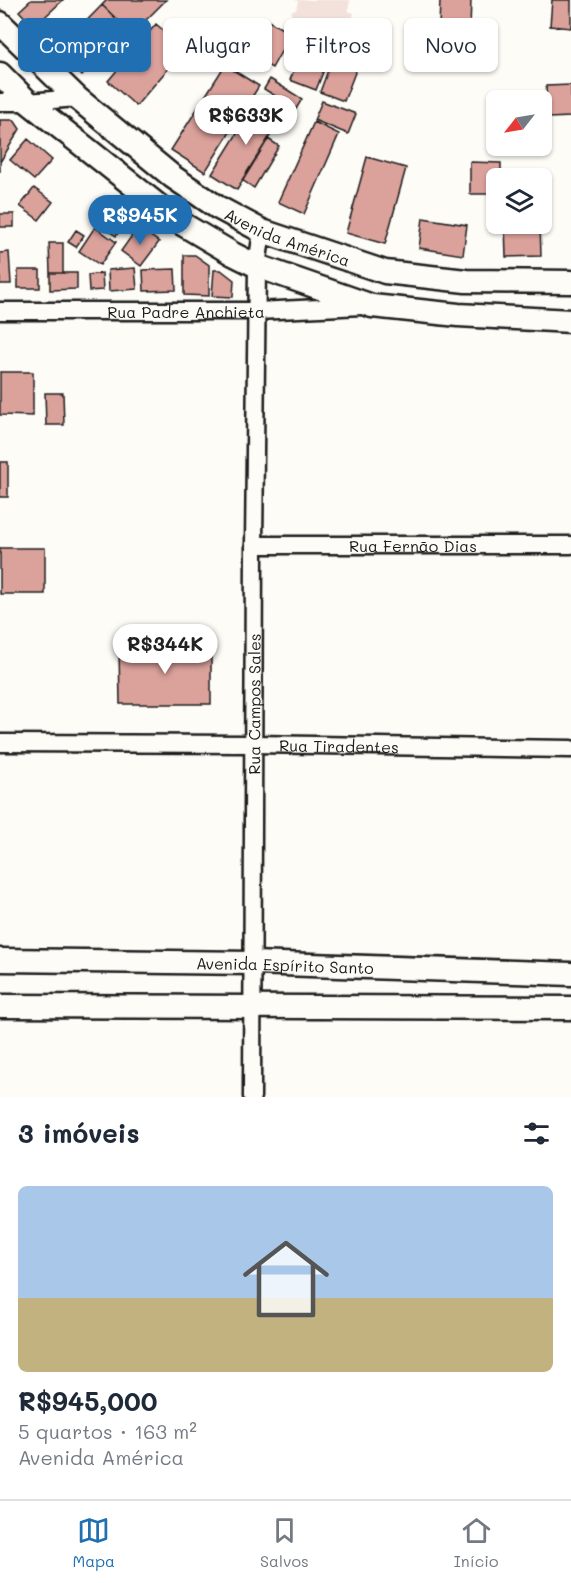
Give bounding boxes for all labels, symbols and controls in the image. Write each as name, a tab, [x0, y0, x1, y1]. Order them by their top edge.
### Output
chip: Comprar	[18, 18, 151, 72]
chip: Alugar	[163, 18, 272, 72]
chip: Filtros	[284, 18, 392, 72]
chip: Novo	[404, 18, 498, 72]
north arrow	[486, 90, 552, 156]
map controls	[486, 90, 552, 234]
pin: R$633K	[197, 95, 295, 146]
text: R$633K	[208, 101, 284, 127]
button: layers	[486, 168, 552, 234]
pin: R$945K	[91, 195, 189, 246]
text: R$945K	[102, 201, 178, 227]
street label: Avenida América	[221, 203, 353, 270]
street label: Rua Padre Anchieta	[107, 300, 265, 322]
street label: Rua Fernão Dias	[349, 535, 477, 556]
pin: R$344K	[116, 624, 214, 675]
text: R$344K	[127, 630, 203, 656]
street label: Rua Campos Sales	[243, 633, 264, 775]
street label: Rua Tiradentes	[279, 734, 399, 757]
street label: Avenida Espírito Santo	[196, 952, 374, 978]
text: 3 imóveis	[18, 1116, 140, 1150]
icon: filters	[520, 1117, 553, 1150]
icon: home	[232, 1225, 340, 1333]
text: R$945,000	[18, 1384, 158, 1418]
text: 5 quartos · 163 m²	[18, 1418, 197, 1444]
text: Avenida América	[18, 1444, 184, 1470]
tab: Mapa	[73, 1514, 115, 1571]
tab: Salvos	[260, 1514, 309, 1571]
tab: Início	[454, 1514, 499, 1571]

